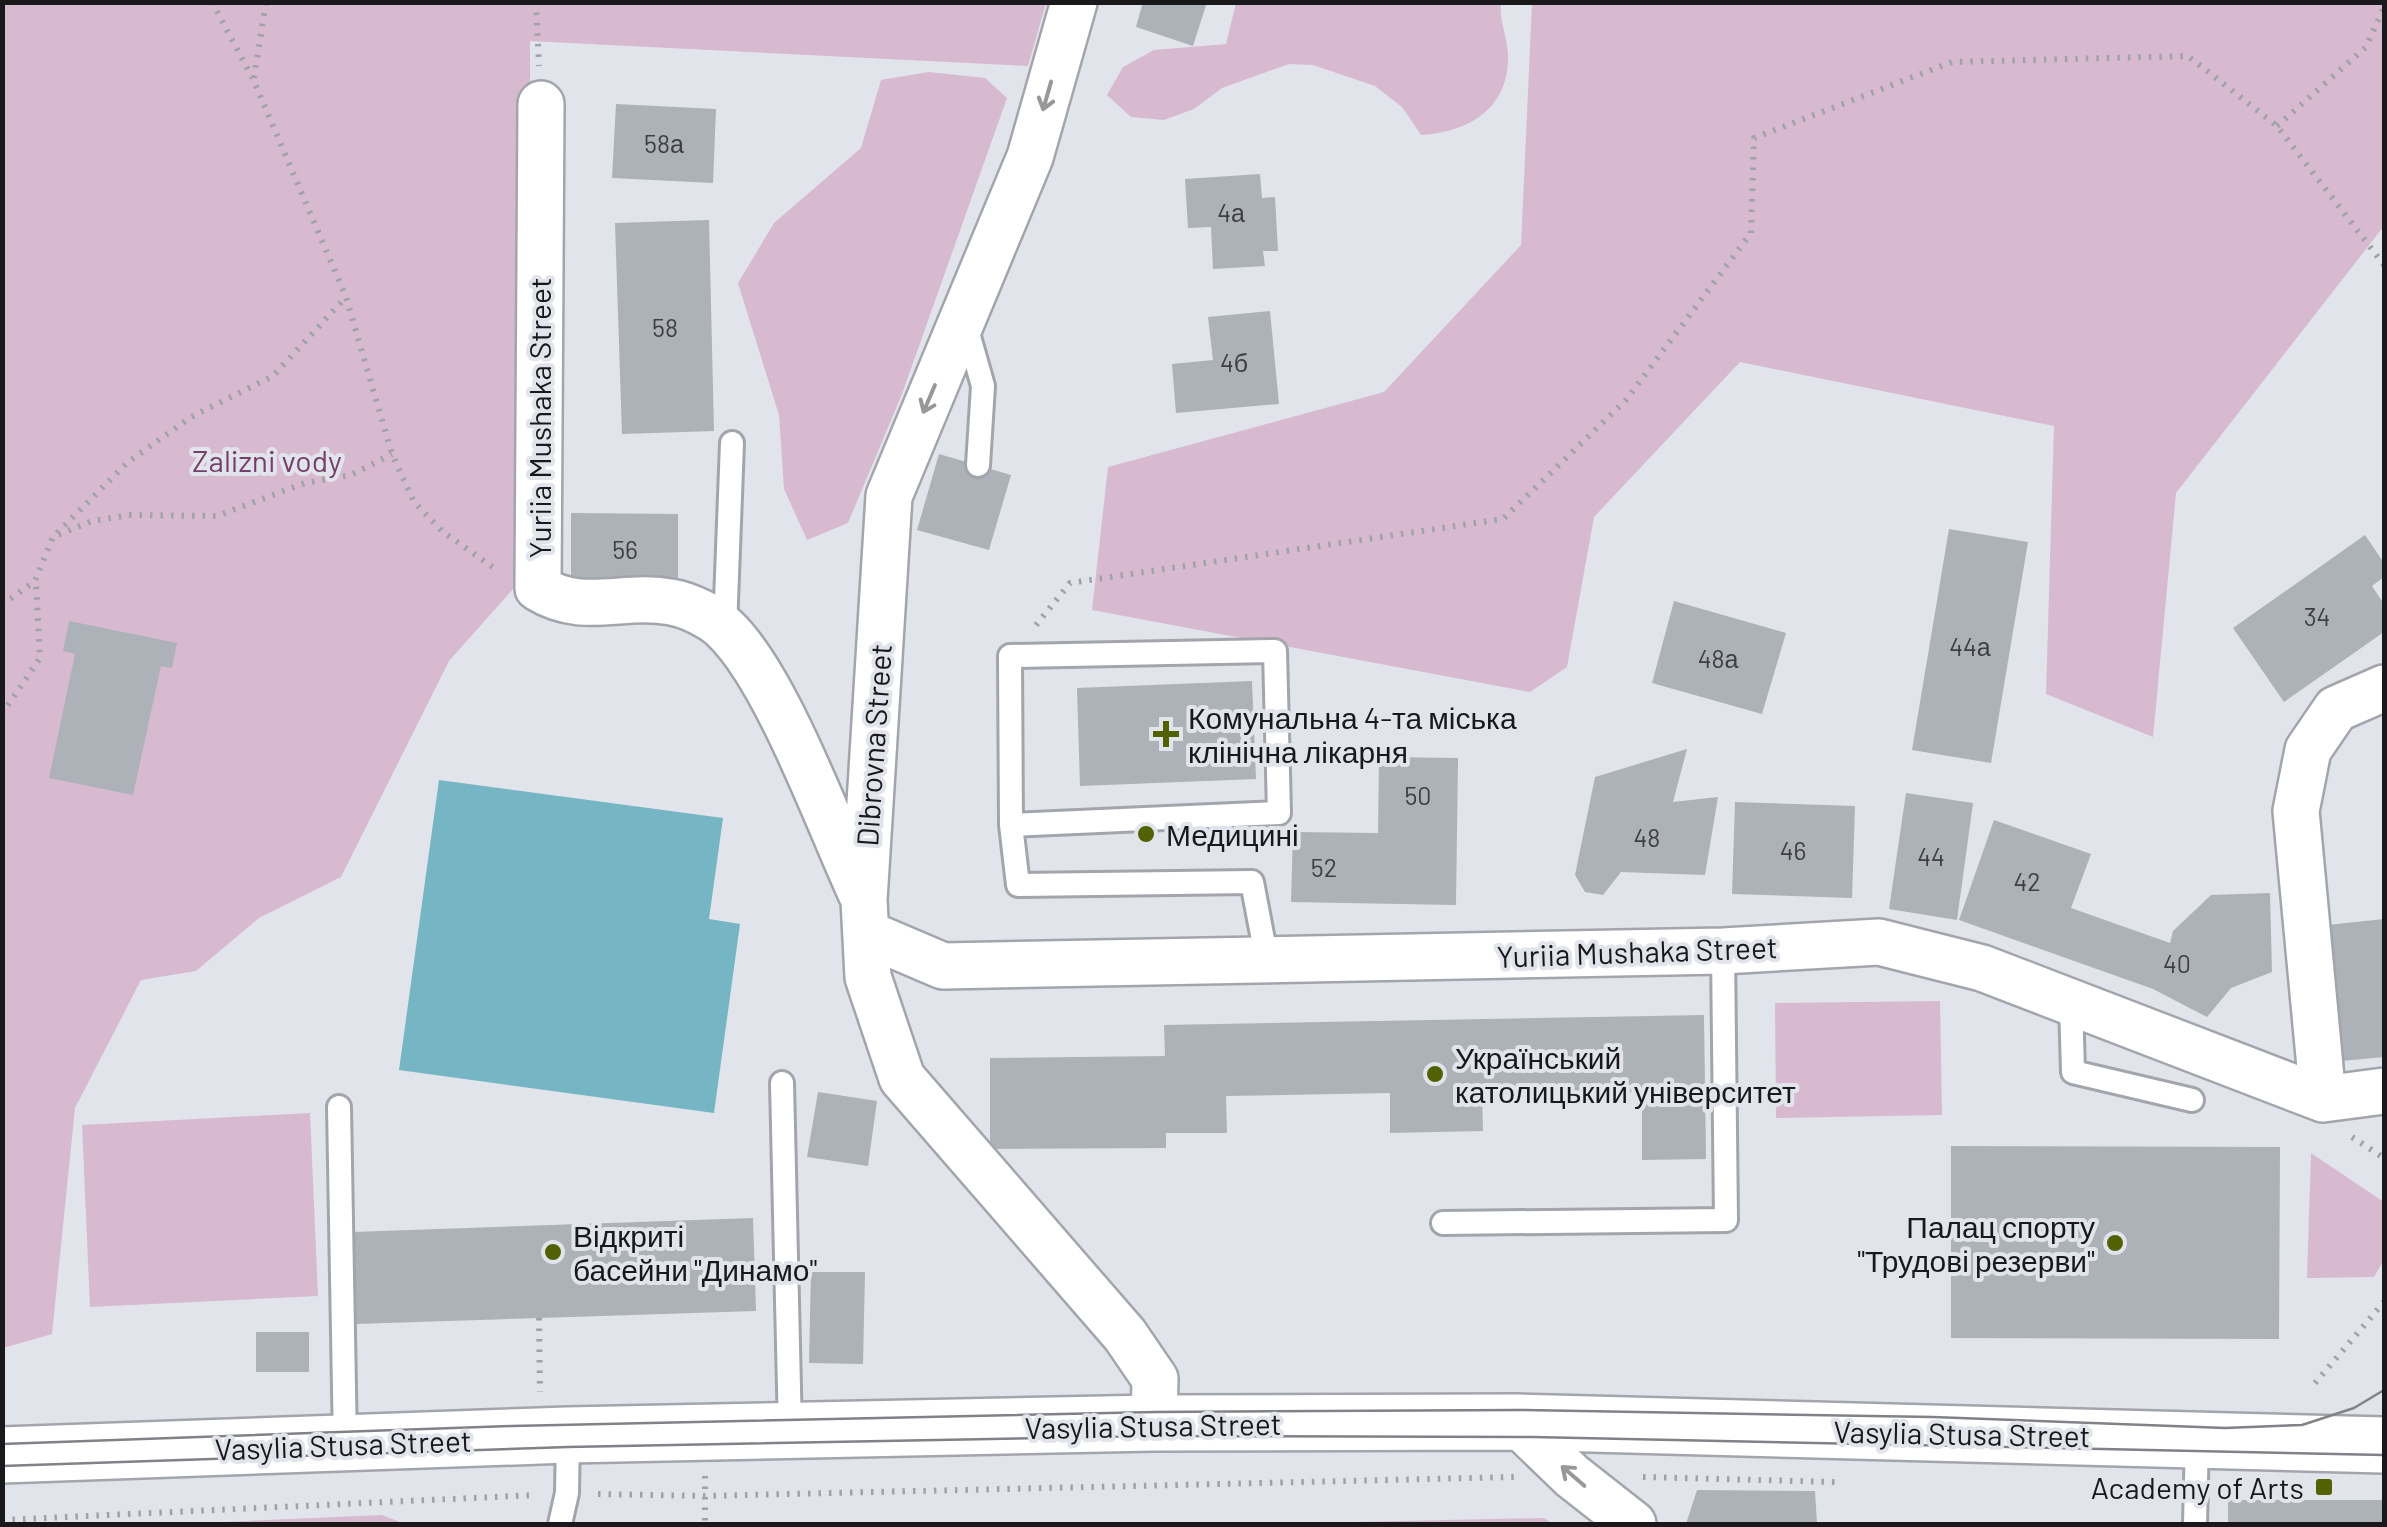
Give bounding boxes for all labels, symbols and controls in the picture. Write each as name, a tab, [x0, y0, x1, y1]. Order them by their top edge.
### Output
one-way arrow	[1037, 80, 1055, 111]
house number: 58а	[644, 128, 684, 158]
house number: 4а	[1217, 197, 1245, 227]
street label: Yuriia Mushaka Street	[521, 277, 557, 559]
house number: 58	[652, 312, 678, 342]
house number: 4б	[1220, 347, 1248, 377]
one-way arrow	[919, 383, 937, 414]
park label: Zalizni vody	[192, 442, 342, 478]
house number: 56	[612, 534, 638, 564]
house number: 34	[2304, 601, 2330, 631]
house number: 44а	[1949, 631, 1991, 661]
street label: Dibrovna Street	[848, 643, 898, 847]
house number: 48а	[1698, 643, 1738, 673]
place label: Комунальна 4-та міська клінічна лікарня	[1188, 699, 1517, 769]
marker: Комунальна 4-та міська клінічна лікарня	[1153, 721, 1179, 747]
house number: 50	[1405, 780, 1431, 810]
place label: Медицині	[1166, 816, 1299, 852]
house number: 48	[1634, 822, 1660, 852]
marker: Медицині	[1135, 823, 1157, 845]
house number: 46	[1780, 835, 1806, 865]
house number: 44	[1917, 841, 1945, 871]
house number: 52	[1311, 852, 1337, 882]
house number: 42	[2013, 866, 2041, 896]
street label: Yuriia Mushaka Street	[1496, 928, 1778, 974]
house number: 40	[2163, 948, 2191, 978]
place label: Український католицький університет	[1455, 1039, 1796, 1109]
marker: Український католицький університет	[1424, 1063, 1446, 1085]
place label: Палац спорту "Трудові резерви"	[1857, 1208, 2095, 1278]
place label: Відкриті басейни "Динамо"	[573, 1217, 817, 1287]
marker: Палац спорту "Трудові резерви"	[2104, 1232, 2126, 1254]
marker: Відкриті басейни "Динамо"	[542, 1241, 564, 1263]
street label: Vasylia Stusa Street	[1024, 1405, 1282, 1445]
street label: Vasylia Stusa Street	[1833, 1413, 2091, 1453]
street label: Vasylia Stusa Street	[214, 1422, 472, 1466]
one-way arrow	[1561, 1464, 1586, 1487]
place label: Academy of Arts	[2091, 1469, 2304, 1505]
marker: Academy of Arts	[2313, 1476, 2335, 1498]

